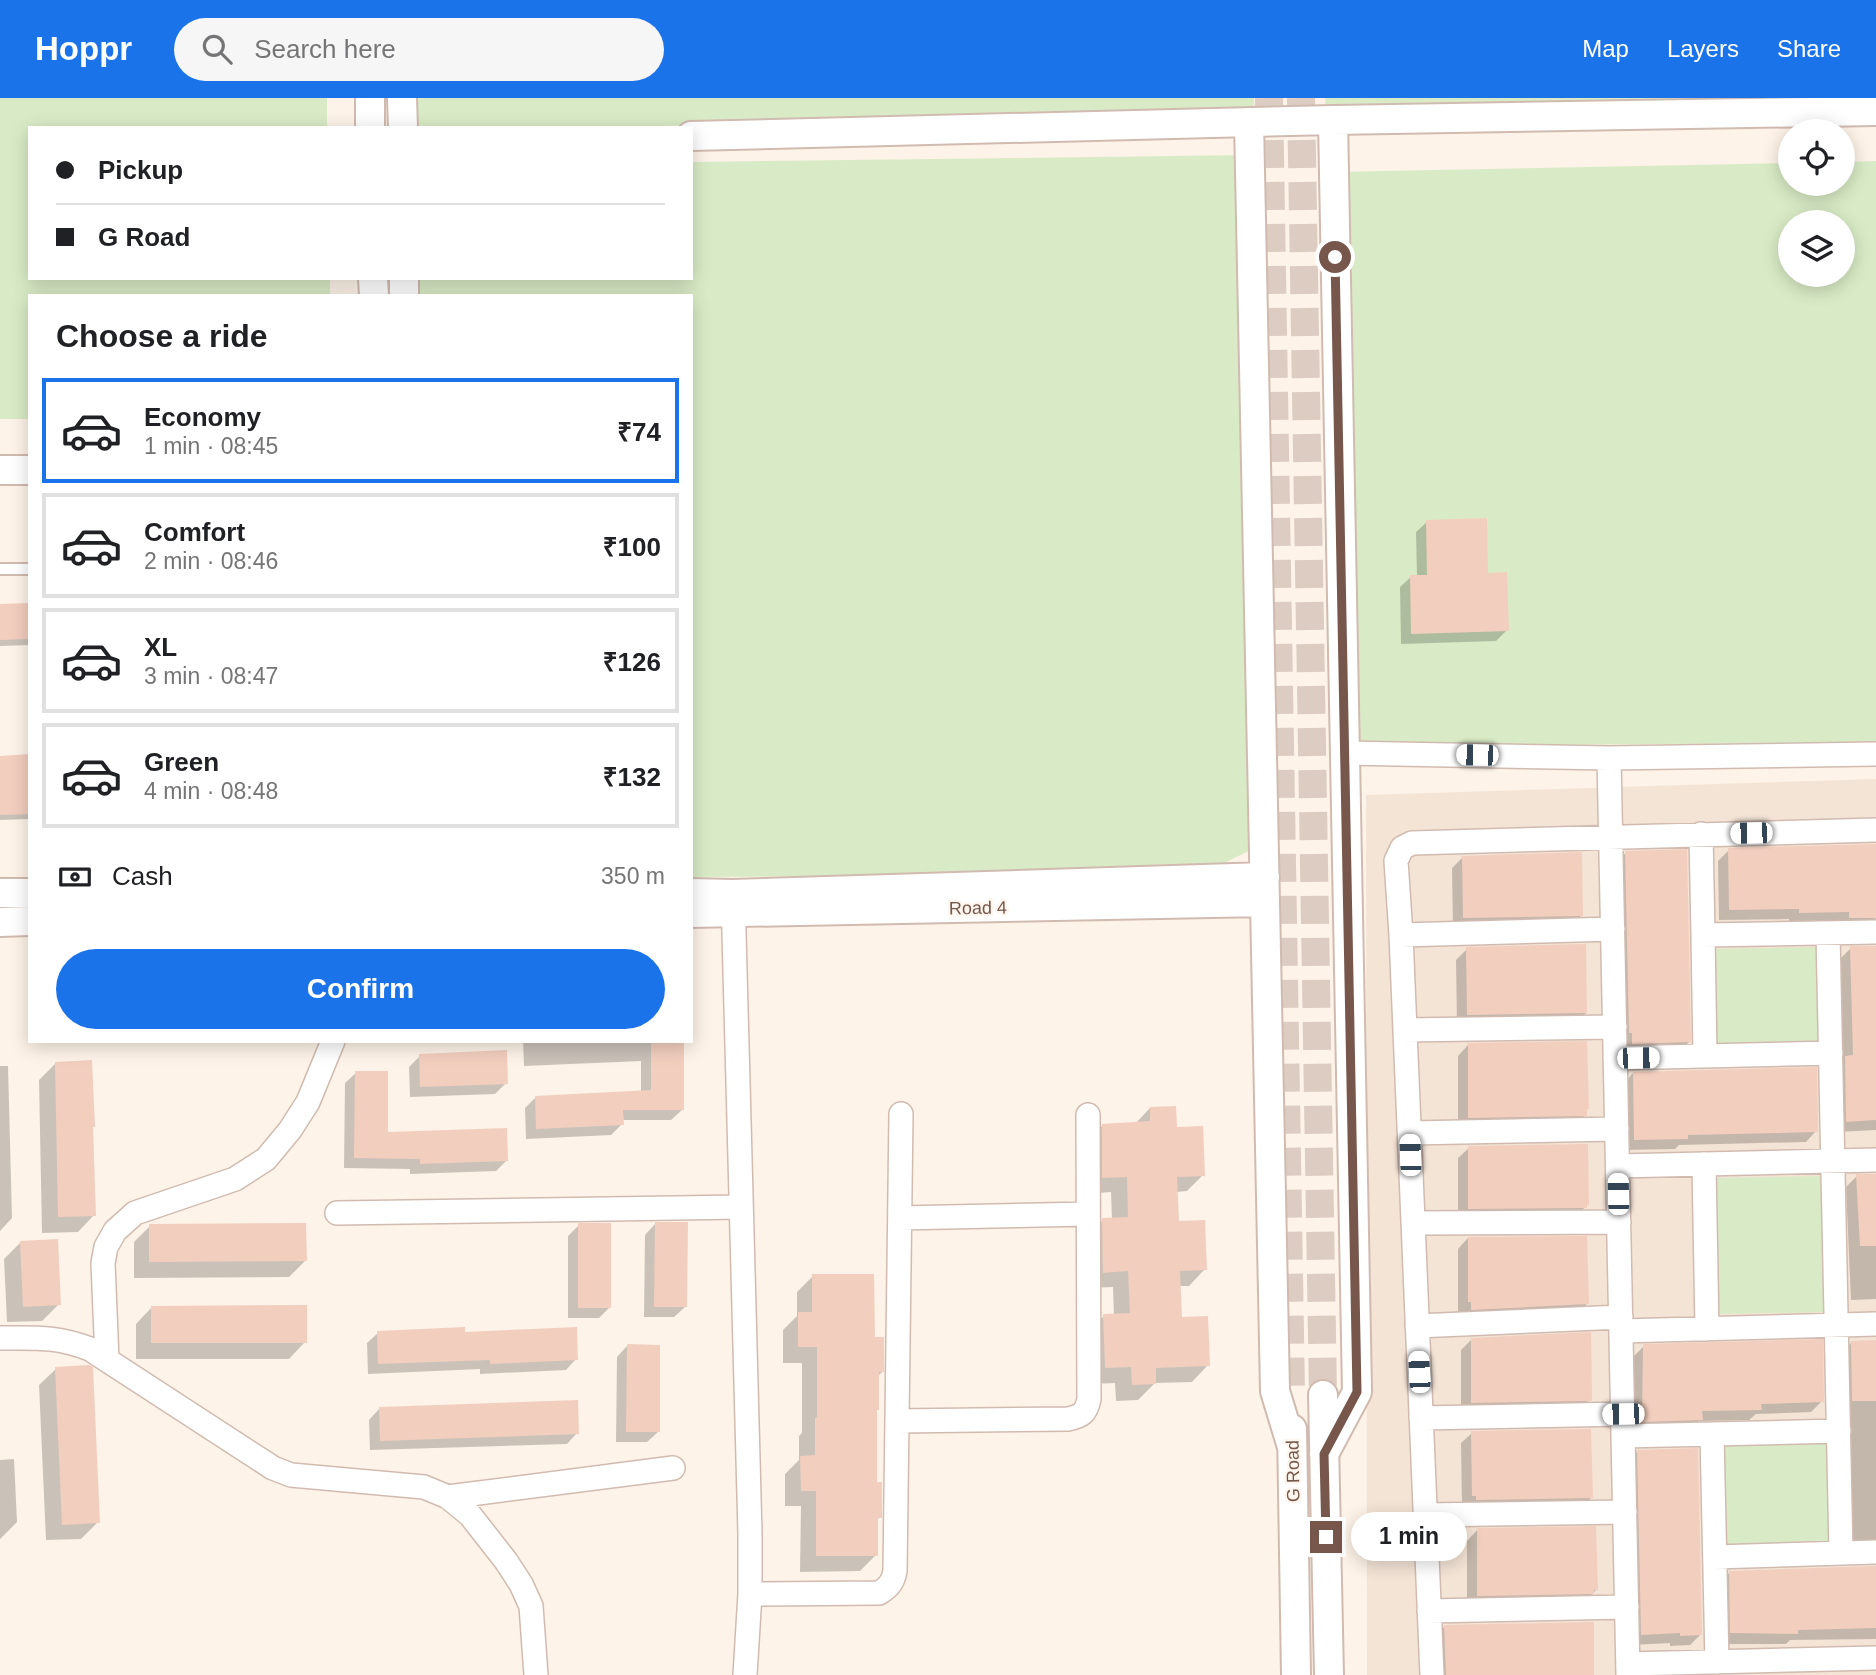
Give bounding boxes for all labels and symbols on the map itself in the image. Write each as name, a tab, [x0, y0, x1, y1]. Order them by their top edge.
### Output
route start	[1319, 241, 1351, 273]
car	[1456, 744, 1499, 766]
car	[1730, 822, 1773, 844]
street label: Road 4	[949, 897, 1007, 919]
car	[1617, 1047, 1660, 1069]
car	[1399, 1134, 1422, 1176]
car	[1608, 1173, 1629, 1215]
car	[1408, 1350, 1431, 1394]
car	[1602, 1403, 1645, 1425]
street label: G Road	[1282, 1440, 1304, 1502]
callout: 1 min	[1350, 1512, 1466, 1562]
route end	[1310, 1521, 1342, 1553]

